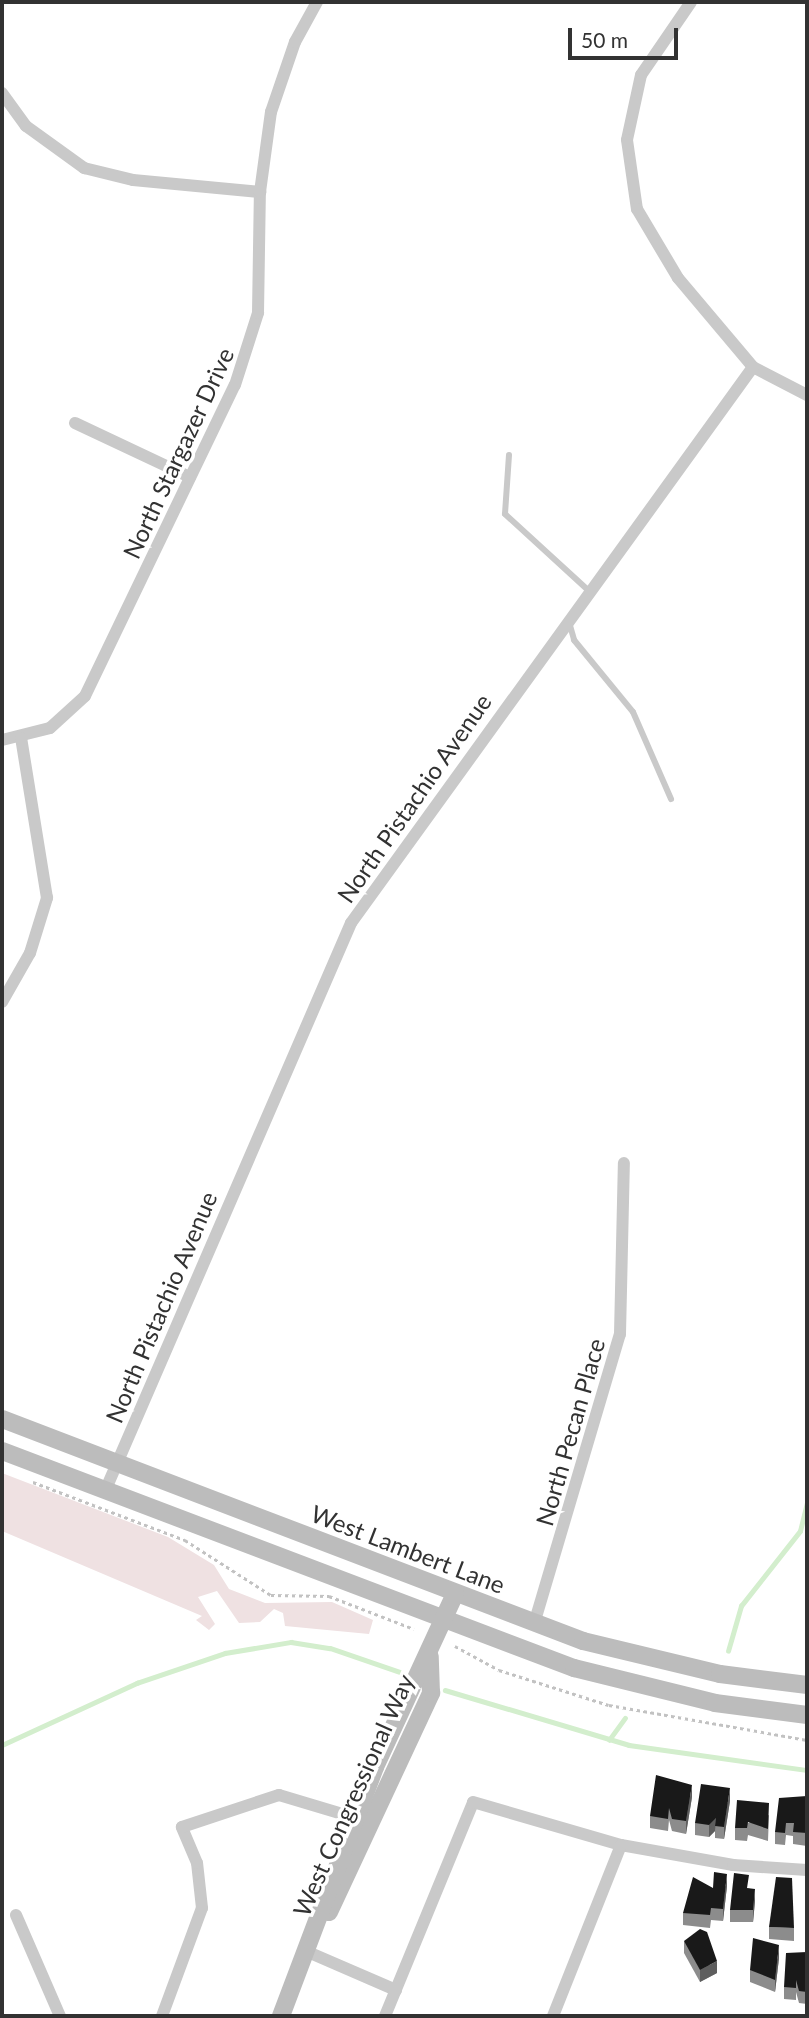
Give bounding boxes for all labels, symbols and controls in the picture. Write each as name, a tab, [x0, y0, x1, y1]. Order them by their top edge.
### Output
scale bar	[571, 14, 681, 58]
text: 50 m	[581, 27, 628, 52]
street label: North Stargazer Drive	[116, 343, 240, 563]
street label: North Pistachio Avenue	[331, 688, 497, 908]
street label: North Pistachio Avenue	[99, 1187, 223, 1427]
street label: North Pecan Place	[529, 1335, 611, 1529]
street label: West Lambert Lane	[307, 1499, 509, 1599]
street label: West Congressional Way	[287, 1669, 419, 1921]

